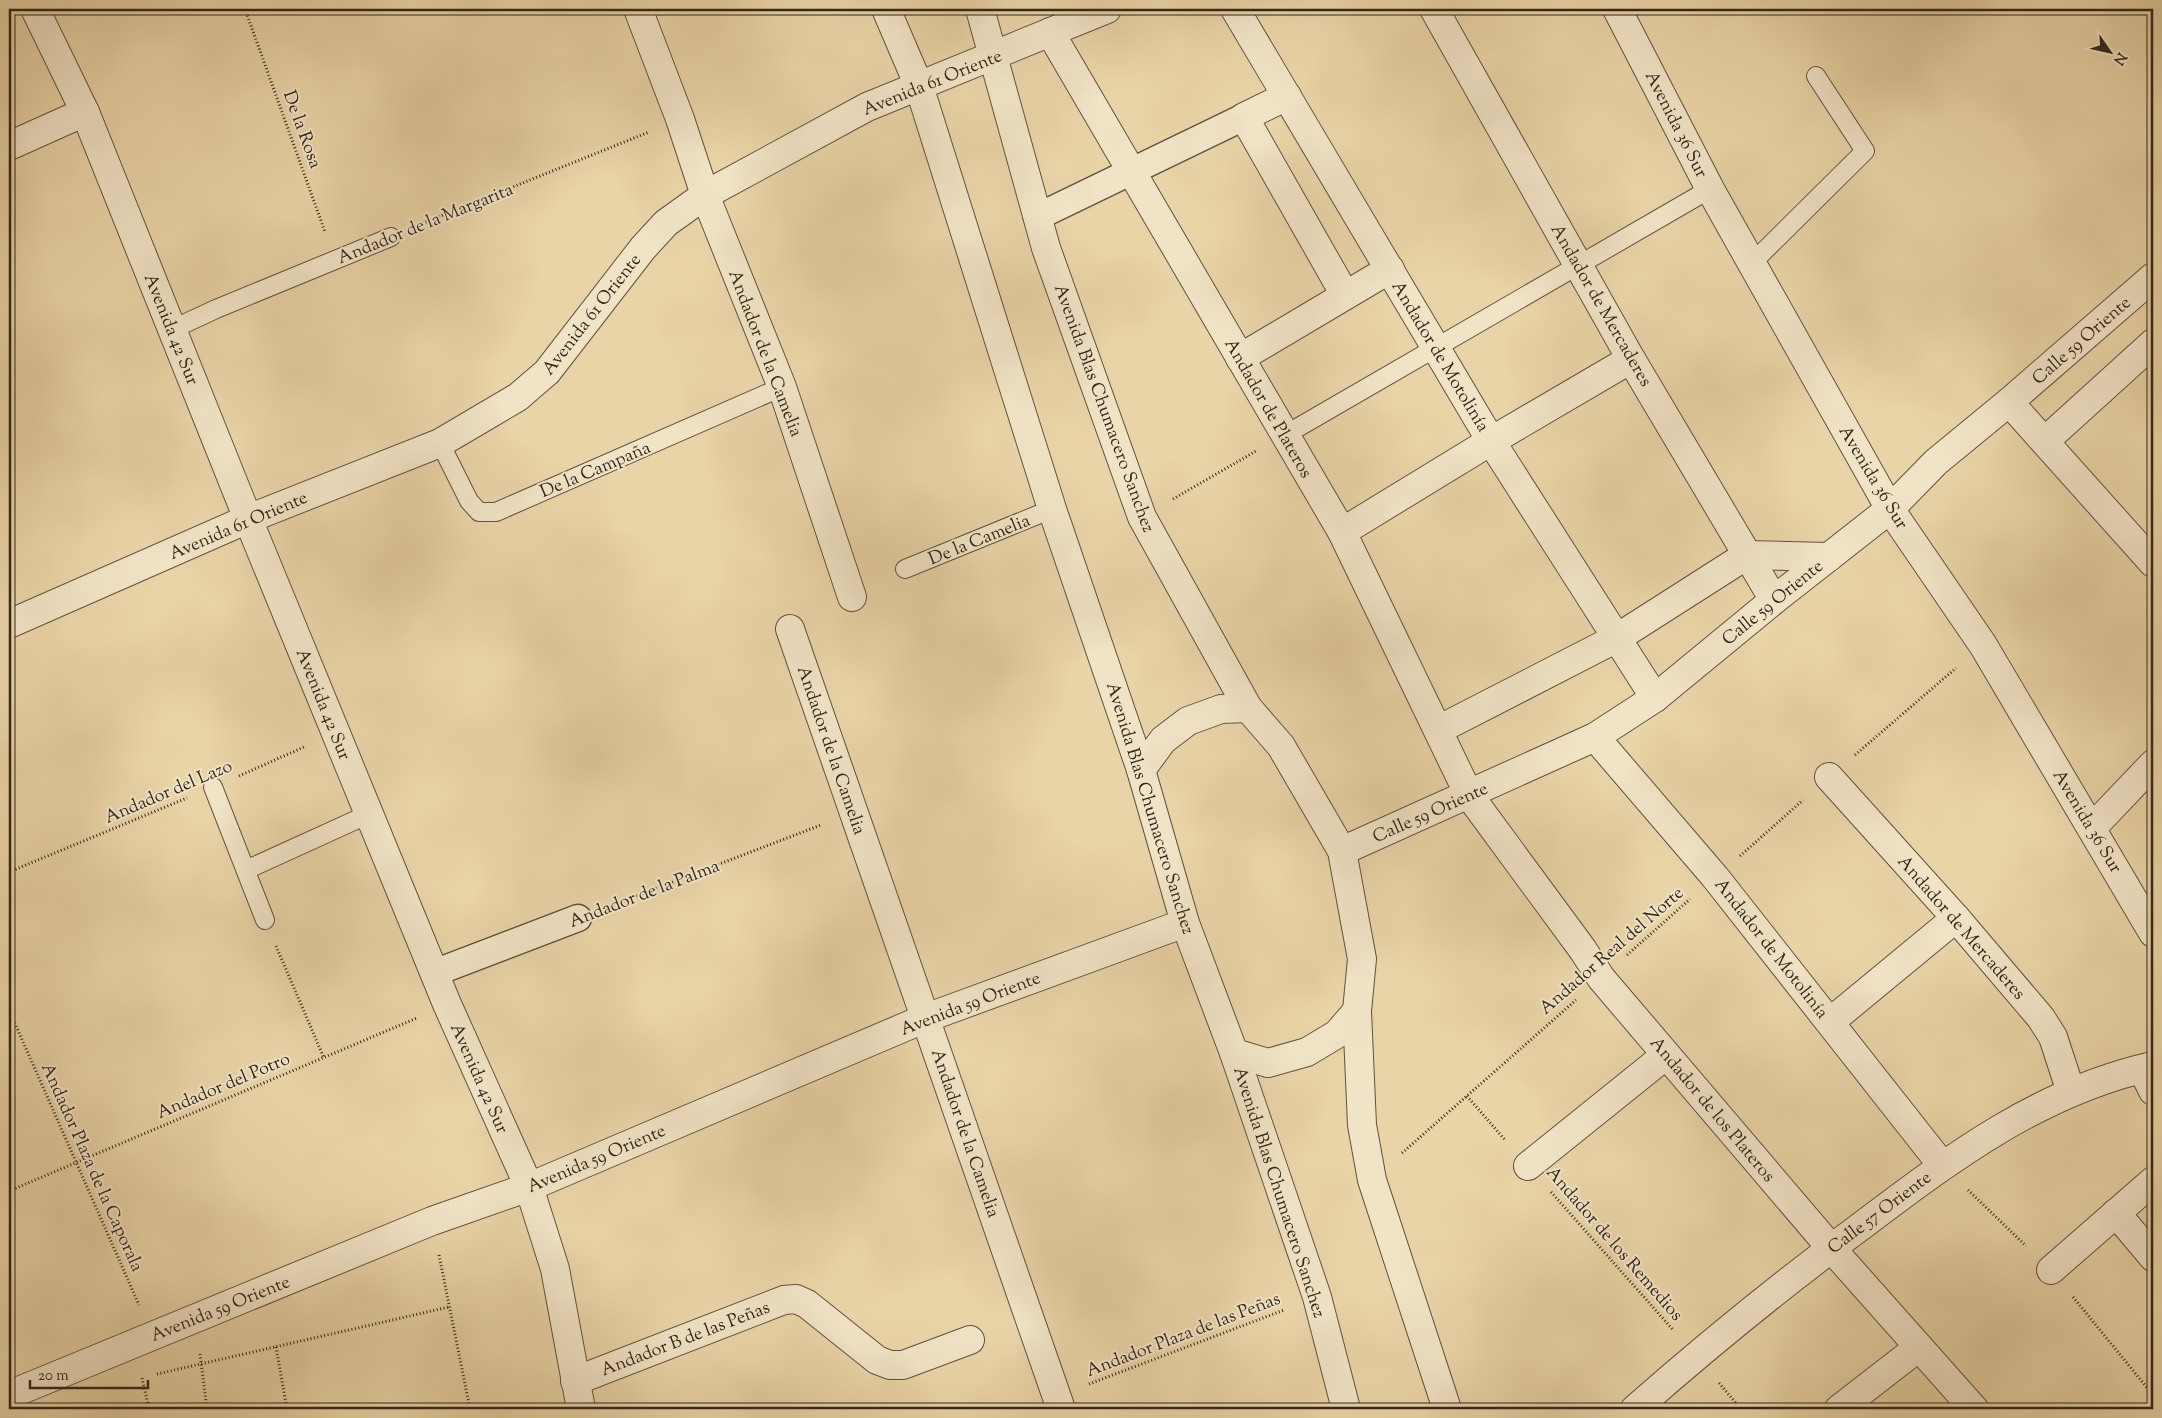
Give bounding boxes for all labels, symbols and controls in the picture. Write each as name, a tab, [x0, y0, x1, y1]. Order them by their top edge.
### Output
north arrow	[2084, 28, 2134, 78]
street label: Avenida 61 Oriente	[859, 44, 1006, 124]
text: N	[2108, 48, 2131, 68]
street label: Avenida 36 Sur	[1637, 67, 1713, 183]
street label: De la Rosa	[275, 87, 327, 172]
street label: Andador de la Margarita	[334, 178, 518, 272]
street label: Andador de Mercaderes	[1543, 220, 1658, 392]
street label: Avenida 61 Oriente	[537, 249, 648, 382]
street label: Andador de la Camelia	[720, 266, 808, 441]
street label: Avenida 42 Sur	[136, 270, 204, 390]
street label: Andador de Motolinía	[1384, 277, 1495, 437]
street label: Avenida Blas Chumacero Sanchez	[1046, 281, 1160, 537]
street label: Calle 59 Oriente	[2027, 291, 2138, 392]
street label: Andador de Plateros	[1217, 334, 1318, 484]
street label: Avenida 36 Sur	[1831, 421, 1914, 535]
street label: De la Campaña	[536, 436, 655, 506]
street label: Avenida 61 Oriente	[166, 486, 312, 568]
street label: De la Camelia	[925, 509, 1035, 573]
street label: Calle 59 Oriente	[1717, 554, 1830, 653]
street label: Avenida 42 Sur	[288, 645, 356, 765]
street label: Andador de la Camelia	[789, 663, 871, 839]
street label: Avenida Blas Chumacero Sanchez	[1098, 679, 1200, 938]
street label: Andador del Lazo	[101, 754, 237, 832]
street label: Avenida 36 Sur	[2045, 765, 2128, 879]
street label: Calle 59 Oriente	[1369, 777, 1493, 851]
street label: Andador de Mercaderes	[1890, 850, 2031, 1006]
street label: Andador de la Palma	[566, 854, 724, 936]
street label: Andador de Motolinía	[1707, 873, 1834, 1025]
street label: Andador Real del Norte	[1534, 881, 1690, 1022]
street label: Avenida 59 Oriente	[897, 966, 1045, 1044]
street label: Avenida 42 Sur	[442, 1020, 514, 1138]
street label: Andador de los Plateros	[1643, 1032, 1780, 1189]
street label: Andador de la Camelia	[923, 1046, 1005, 1222]
street label: Andador del Potro	[153, 1047, 295, 1127]
street label: Andador Plaza de la Caporala	[33, 1059, 149, 1276]
street label: Avenida Blas Chumacero Sanchez	[1225, 1064, 1331, 1322]
street label: Avenida 59 Oriente	[524, 1119, 670, 1201]
street label: Andador de los Remedios	[1539, 1161, 1688, 1327]
street label: Calle 57 Oriente	[1823, 1166, 1938, 1261]
street label: Avenida 59 Oriente	[147, 1270, 294, 1350]
street label: Andador Plaza de las Peñas	[1083, 1287, 1285, 1385]
street label: Andador B de las Peñas	[597, 1296, 774, 1384]
scale bar	[30, 1358, 148, 1390]
text: 20 m	[38, 1366, 69, 1387]

